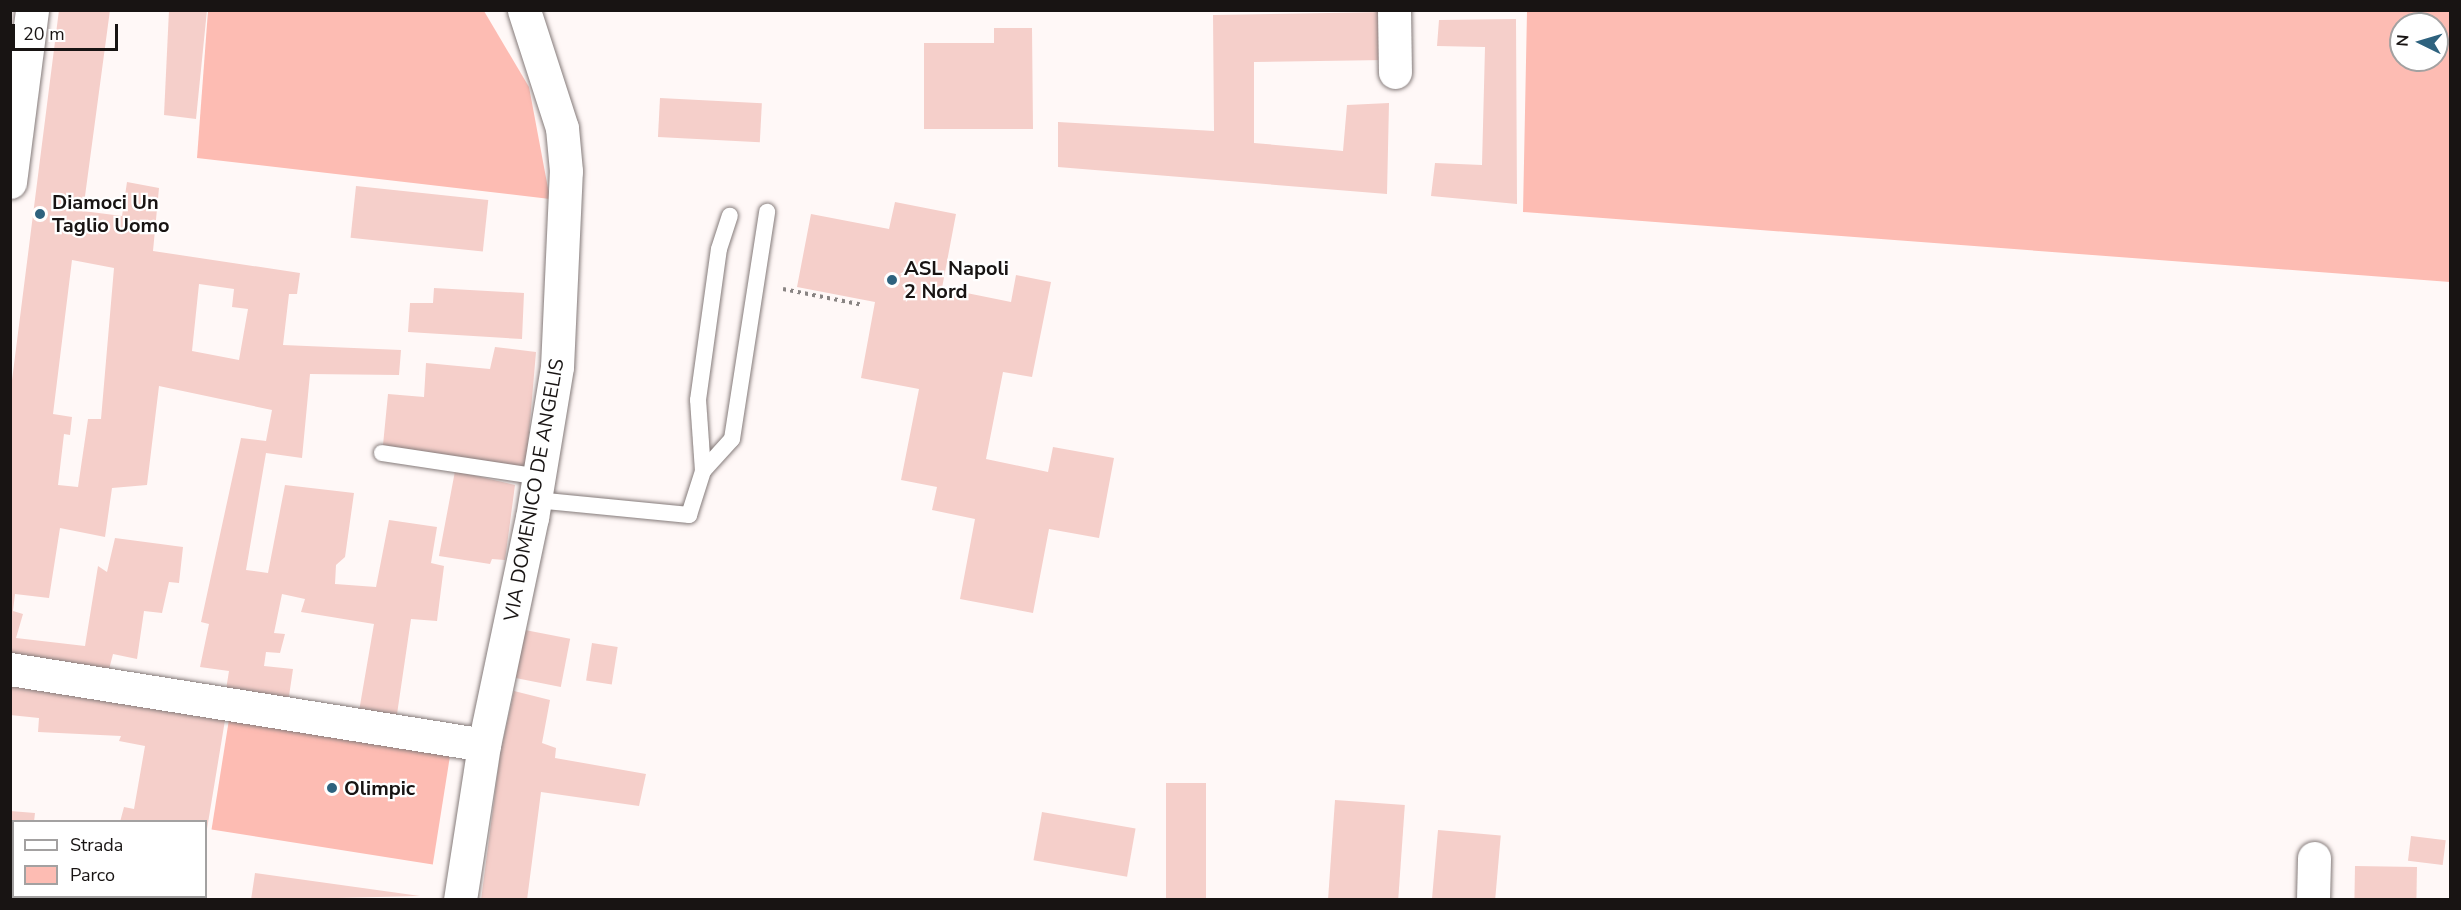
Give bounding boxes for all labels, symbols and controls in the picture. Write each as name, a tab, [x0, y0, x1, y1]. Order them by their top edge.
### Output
scale bar	[15, 12, 122, 50]
north arrow	[2389, 12, 2449, 72]
text: 20 m	[23, 22, 65, 46]
text: N	[2392, 34, 2415, 48]
place label: Diamoci Un Taglio Uomo	[52, 190, 170, 237]
marker: Diamoci Un Taglio Uomo	[33, 207, 47, 221]
place label: ASL Napoli 2 Nord	[904, 256, 1009, 303]
marker: ASL Napoli 2 Nord	[885, 273, 899, 287]
street label: VIA DOMENICO DE ANGELIS	[499, 357, 569, 623]
place label: Olimpic	[344, 776, 415, 800]
marker: Olimpic	[325, 781, 339, 795]
legend	[12, 820, 207, 898]
text: Strada	[70, 833, 123, 857]
text: Parco	[70, 863, 115, 887]

